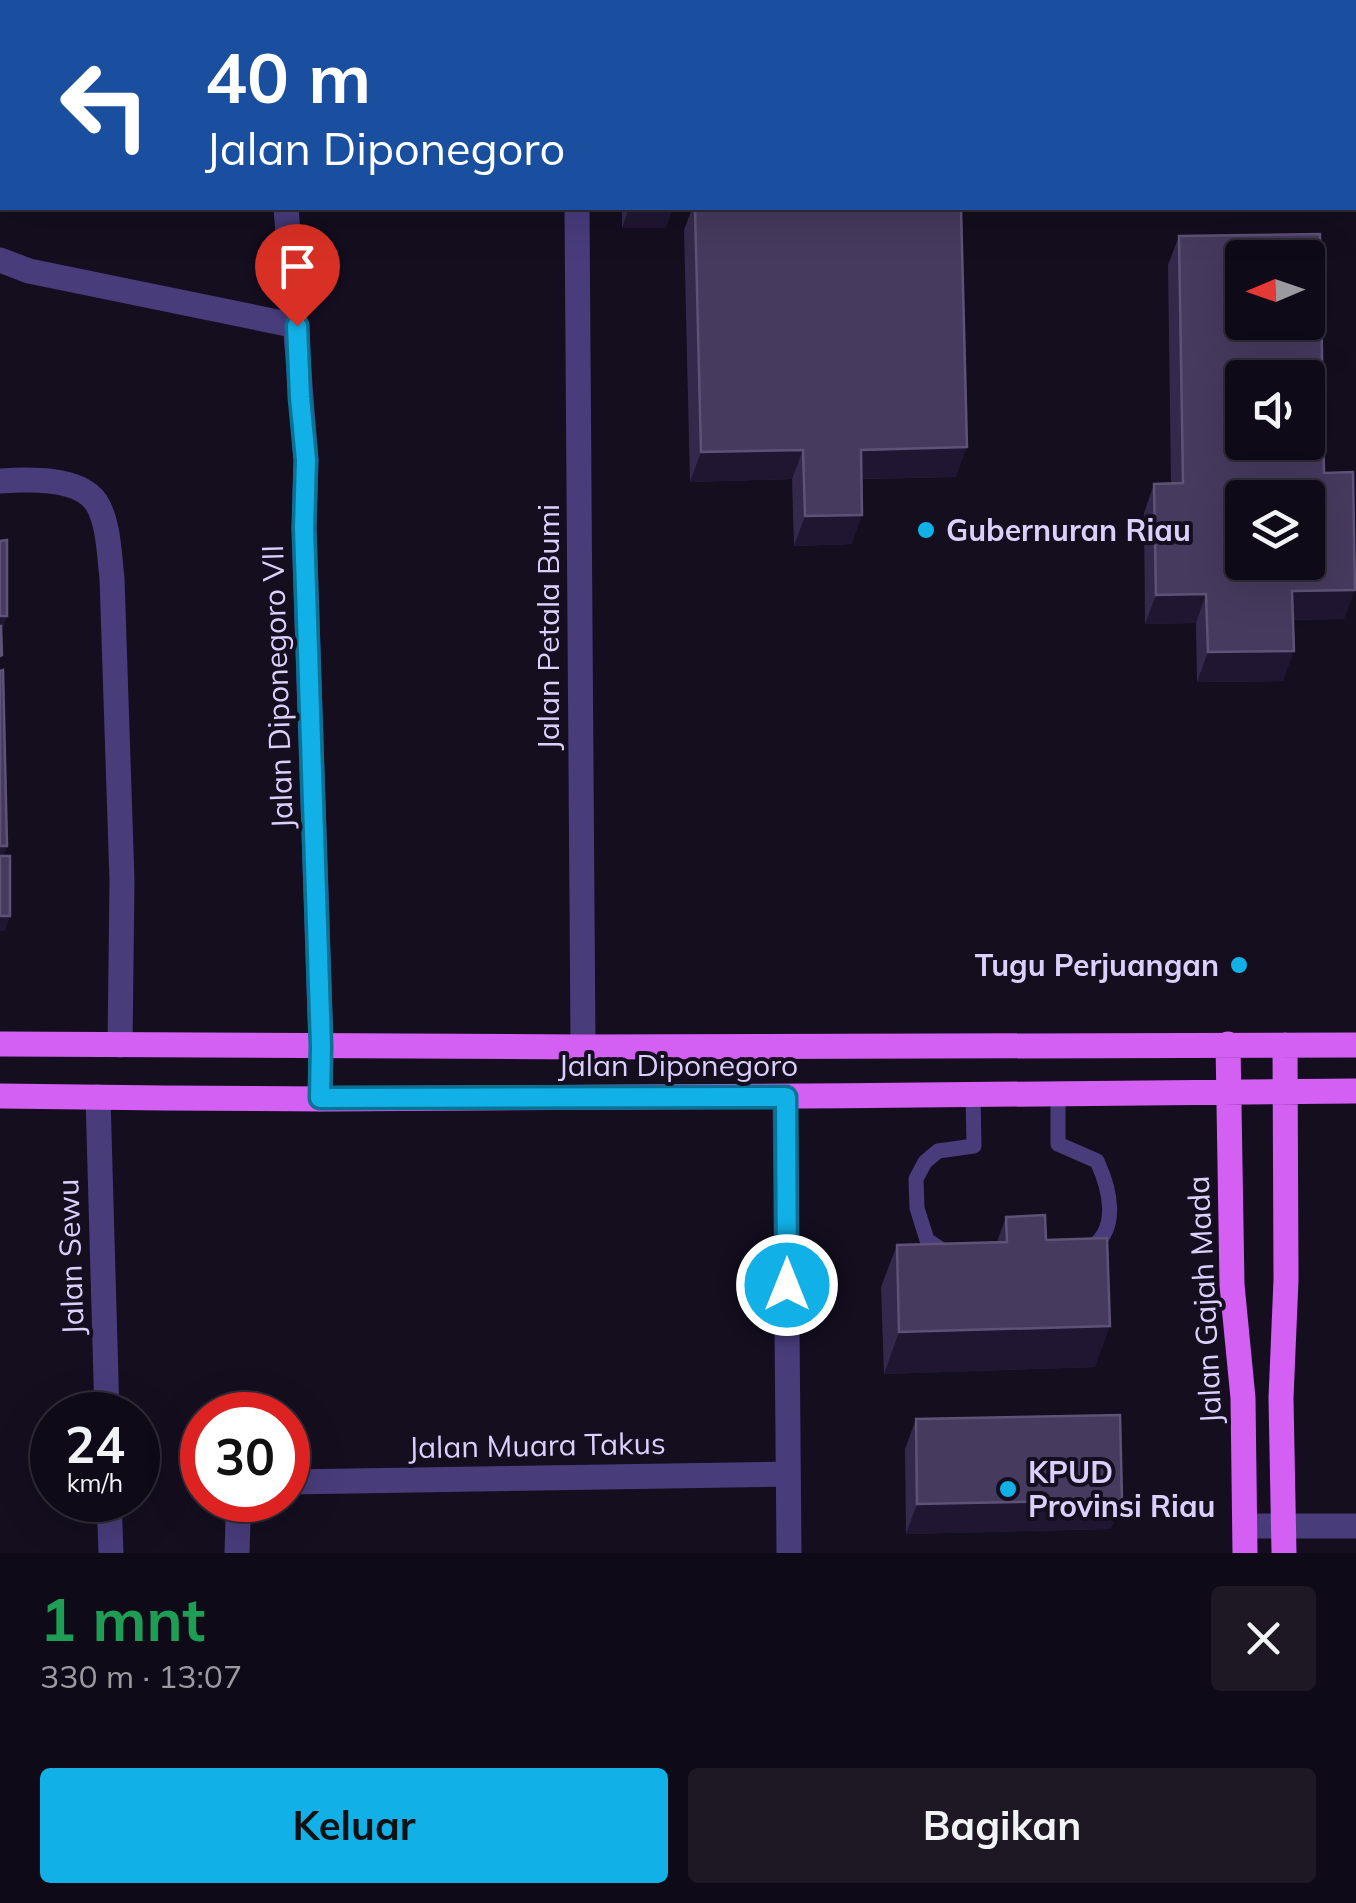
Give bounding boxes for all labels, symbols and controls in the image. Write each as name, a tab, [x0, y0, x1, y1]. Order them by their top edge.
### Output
text: 40 m	[205, 33, 371, 121]
icon: left	[40, 40, 170, 170]
text: Jalan Diponegoro	[205, 120, 565, 176]
pin	[255, 224, 340, 327]
icon: arrive	[270, 239, 325, 294]
north arrow	[1225, 240, 1325, 340]
map controls	[1225, 240, 1325, 580]
button: sound	[1225, 360, 1325, 460]
button: layers	[1225, 480, 1325, 580]
street label: Jalan Petala Bumi	[529, 504, 567, 750]
place label: Gubernuran Riau	[946, 511, 1191, 549]
marker: Gubernuran Riau	[915, 519, 937, 541]
street label: Jalan Diponegoro VII	[253, 544, 301, 830]
place label: Tugu Perjuangan	[975, 946, 1219, 984]
marker: Tugu Perjuangan	[1228, 954, 1250, 976]
street label: Jalan Diponegoro	[558, 1046, 798, 1084]
street label: Jalan Gajah Mada	[1179, 1175, 1229, 1425]
street label: Jalan Sewu	[48, 1178, 92, 1336]
position arrow	[735, 1233, 839, 1337]
speed limit sign: 30	[180, 1392, 310, 1522]
text: 24	[65, 1413, 125, 1476]
street label: Jalan Muara Takus	[408, 1424, 666, 1466]
place label: KPUD Provinsi Riau	[1028, 1453, 1215, 1525]
text: km/h	[67, 1467, 123, 1498]
marker: KPUD Provinsi Riau	[997, 1478, 1019, 1500]
text: 1 mnt	[40, 1581, 205, 1656]
button: close	[1211, 1586, 1316, 1691]
text: 330 m · 13:07	[40, 1656, 242, 1696]
button: Keluar	[40, 1768, 668, 1883]
button: Bagikan	[688, 1768, 1316, 1883]

